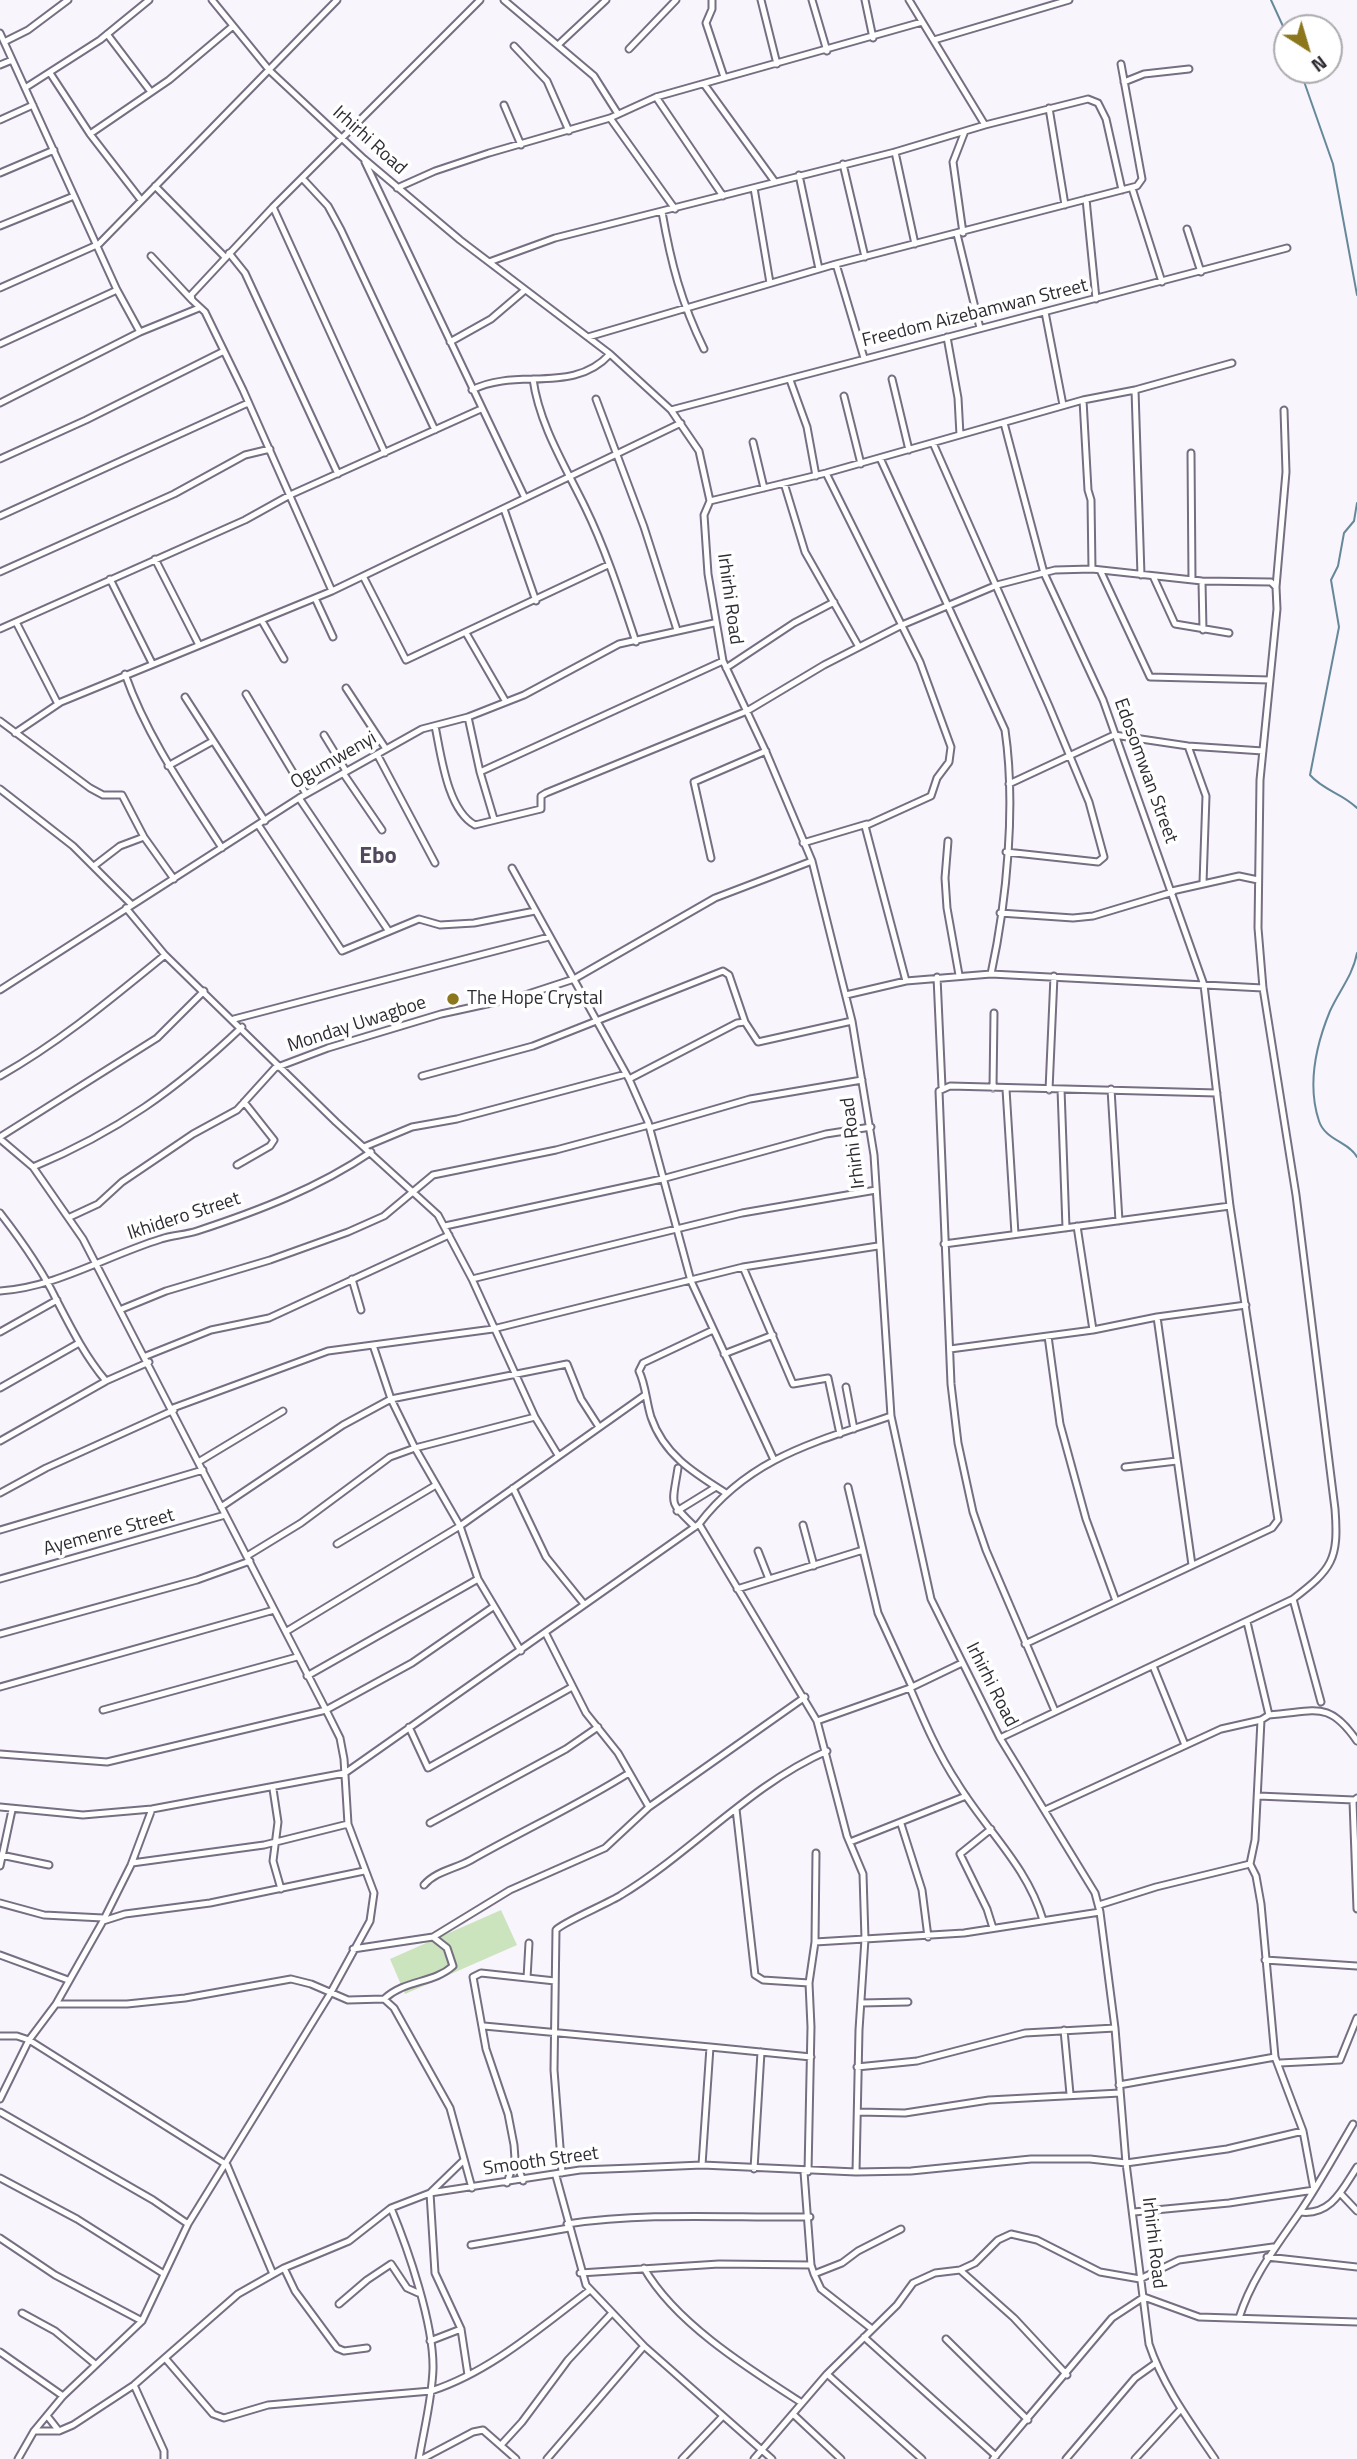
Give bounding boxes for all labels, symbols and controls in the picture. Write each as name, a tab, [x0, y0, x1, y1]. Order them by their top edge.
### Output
north arrow	[1273, 14, 1343, 84]
text: N	[1306, 49, 1334, 80]
street label: Irhirhi Road	[327, 102, 411, 180]
street label: Freedom Aizebamwan Street	[860, 275, 1090, 353]
street label: Irhirhi Road	[711, 552, 747, 646]
street label: Edosomwan Street	[1108, 696, 1182, 846]
street label: Ogumwenyi	[287, 727, 381, 795]
district label: Ebo	[359, 843, 397, 871]
place label: The Hope Crystal	[467, 988, 603, 1010]
marker: The Hope Crystal	[445, 991, 461, 1007]
street label: Monday Uwagboe	[285, 992, 429, 1058]
street label: Irhirhi Road	[837, 1096, 871, 1190]
street label: Ikhidero Street	[125, 1188, 243, 1246]
street label: Ayemenre Street	[41, 1505, 177, 1561]
street label: Irhirhi Road	[960, 1639, 1022, 1731]
street label: Smooth Street	[482, 2143, 600, 2181]
street label: Irhirhi Road	[1136, 2196, 1170, 2290]

